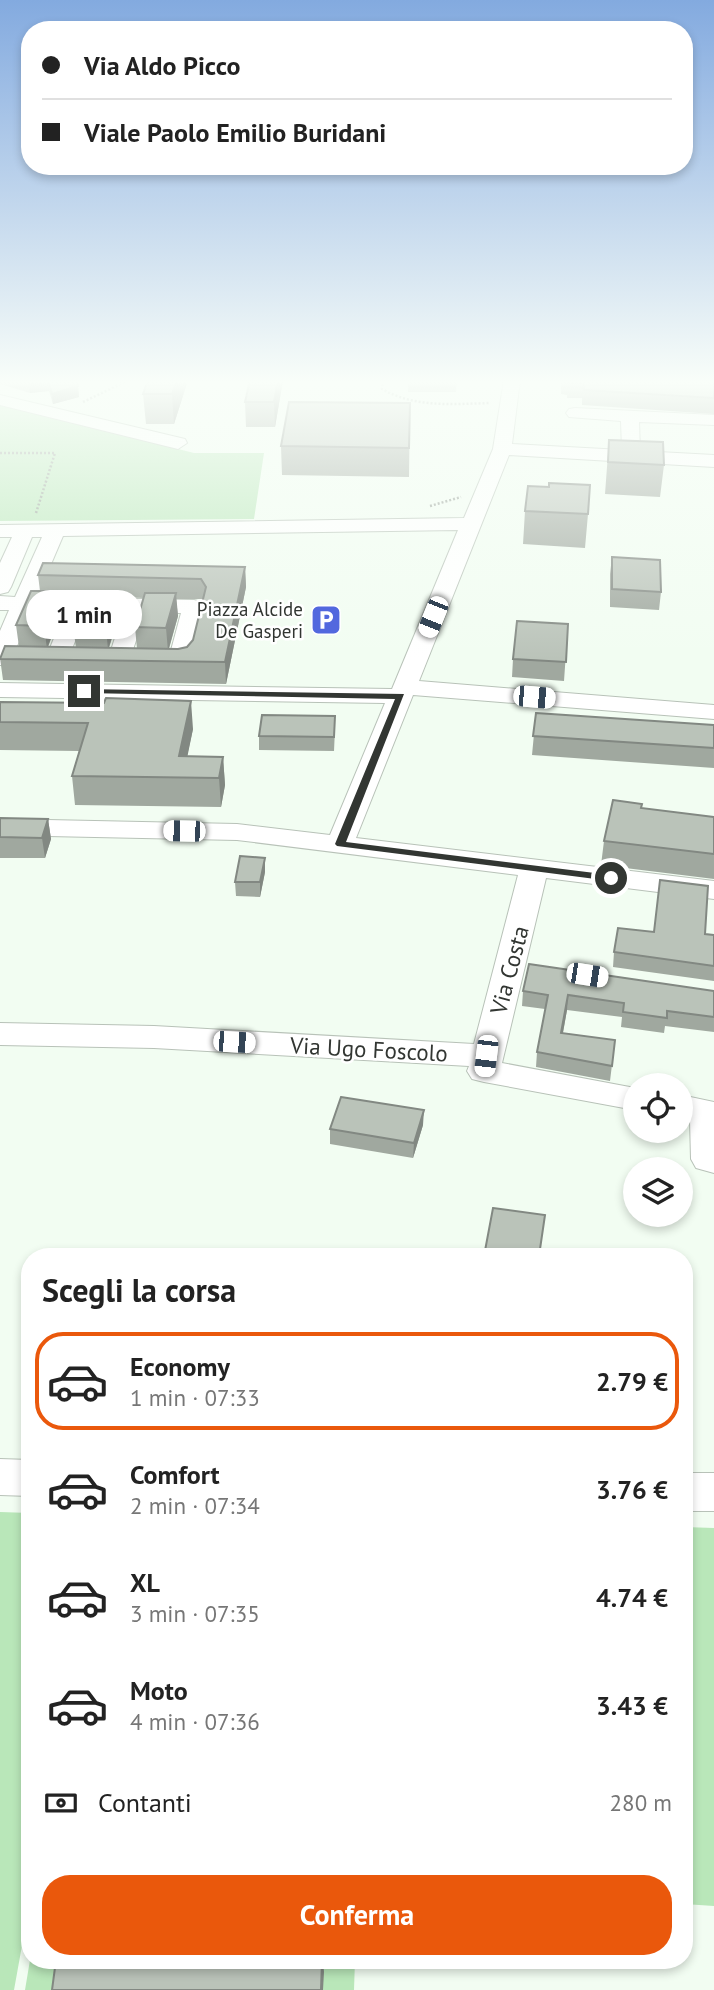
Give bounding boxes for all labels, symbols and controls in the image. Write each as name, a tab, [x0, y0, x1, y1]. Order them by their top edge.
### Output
text: Via Aldo Picco	[84, 49, 240, 82]
text: Viale Paolo Emilio Buridani	[84, 116, 386, 149]
callout: 1 min	[26, 590, 142, 638]
car	[416, 594, 451, 640]
place label: Piazza Alcide De Gasperi	[197, 597, 303, 643]
text: 1 min	[56, 600, 112, 629]
parking icon: Piazza Alcide De Gasperi	[309, 603, 343, 637]
route end	[68, 675, 100, 707]
car	[513, 685, 556, 709]
car	[163, 820, 206, 842]
route start	[595, 862, 627, 894]
street label: Via Costa	[483, 923, 535, 1018]
car	[565, 961, 610, 989]
car	[213, 1030, 256, 1054]
street label: Via Ugo Foscolo	[288, 1030, 449, 1068]
car	[474, 1034, 499, 1078]
map controls	[623, 1073, 693, 1227]
button: locate	[623, 1073, 693, 1143]
button: layers	[623, 1157, 693, 1227]
text: Scegli la corsa	[42, 1269, 236, 1311]
icon: car	[46, 1350, 109, 1413]
text: Economy	[130, 1350, 230, 1383]
text: 2.79 €	[596, 1365, 668, 1398]
text: 1 min · 07:33	[130, 1383, 260, 1412]
icon: car	[46, 1458, 109, 1521]
text: Comfort	[130, 1458, 220, 1491]
text: 3.76 €	[596, 1473, 668, 1506]
text: 2 min · 07:34	[130, 1491, 260, 1520]
icon: car	[46, 1566, 109, 1629]
text: XL	[130, 1566, 160, 1599]
text: 4.74 €	[596, 1581, 668, 1614]
text: 3 min · 07:35	[130, 1599, 260, 1628]
icon: car	[46, 1674, 109, 1737]
text: Moto	[130, 1674, 188, 1707]
text: 3.43 €	[596, 1689, 668, 1722]
text: 4 min · 07:36	[130, 1707, 260, 1736]
icon: cash	[42, 1784, 80, 1822]
text: Contanti	[98, 1786, 192, 1819]
text: 280 m	[610, 1788, 672, 1817]
button: Conferma	[42, 1875, 672, 1955]

